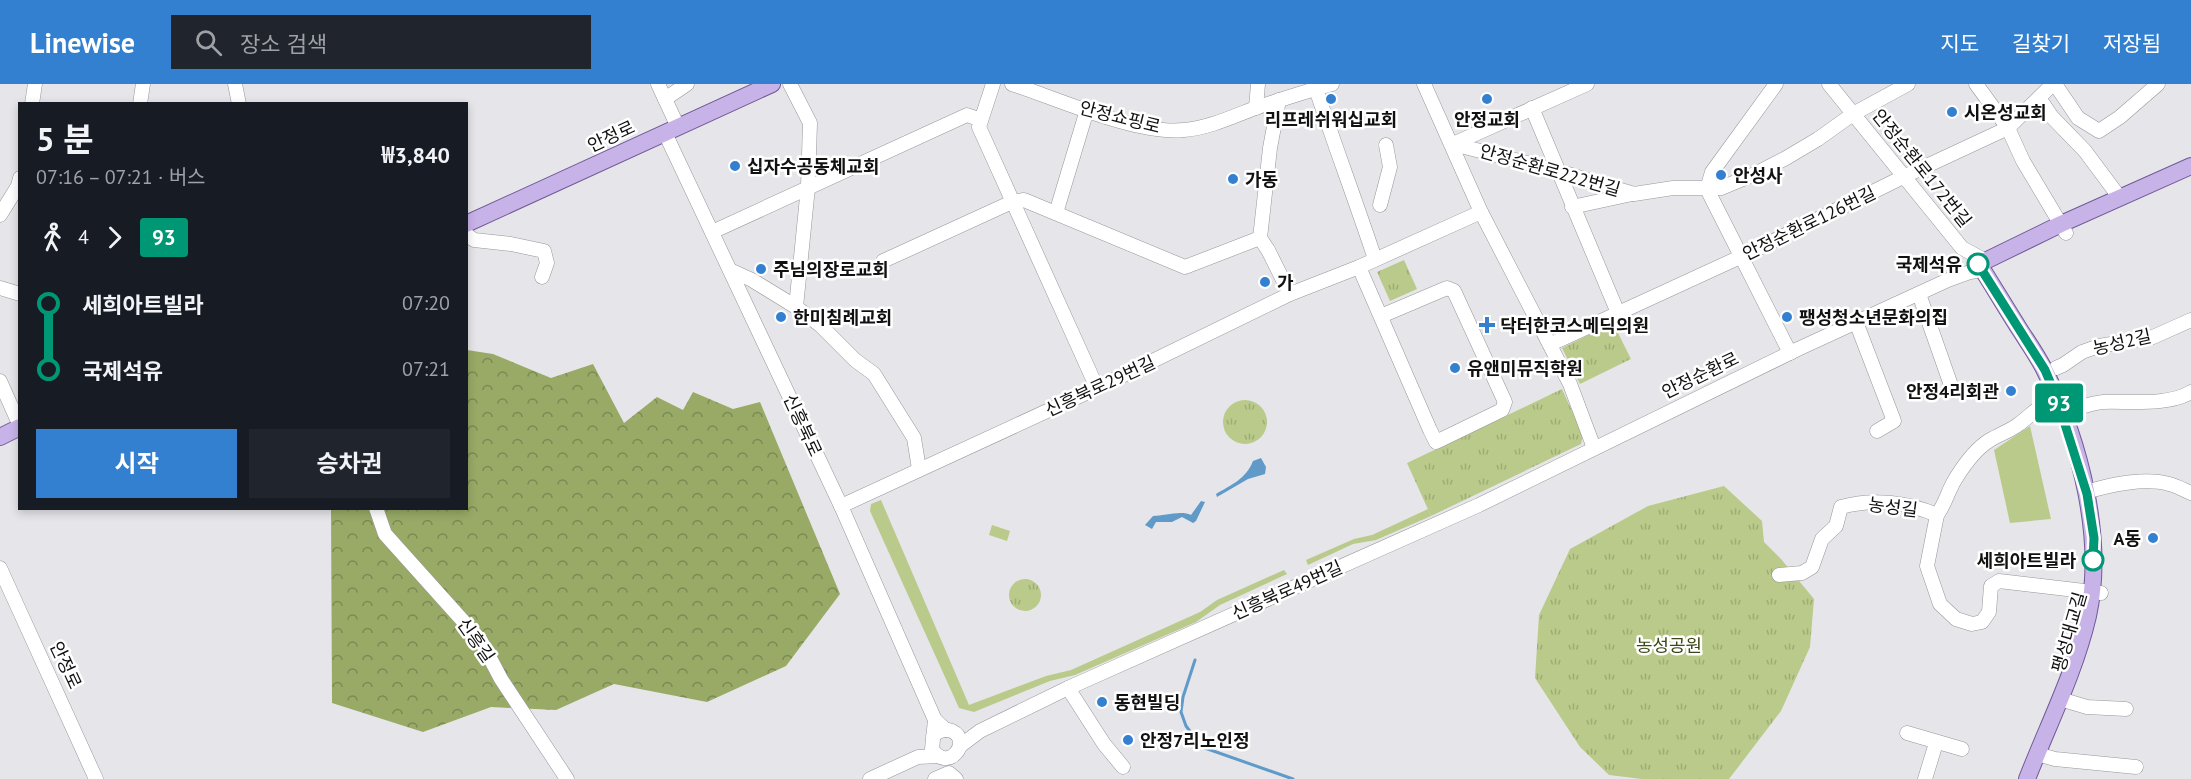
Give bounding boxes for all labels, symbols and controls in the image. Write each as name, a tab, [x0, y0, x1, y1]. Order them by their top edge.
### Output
search box	[171, 15, 591, 69]
text: Linewise	[30, 24, 135, 61]
icon: search	[192, 26, 225, 59]
text: 장소 검색	[240, 30, 327, 58]
text: 지도	[1940, 30, 1979, 57]
text: 길찾기	[2012, 30, 2070, 57]
text: 저장됨	[2103, 30, 2161, 57]
marker: 리프레쉬워십교회	[1324, 92, 1338, 106]
marker: 안정교회	[1480, 92, 1494, 106]
street label: 안정쇼핑로	[1077, 96, 1163, 138]
place label: 시온성교회	[1964, 101, 2047, 124]
street label: 안정순환로172번길	[1867, 104, 1977, 232]
marker: 시온성교회	[1945, 105, 1959, 119]
place label: 리프레쉬워십교회	[1265, 108, 1397, 131]
place label: 안정교회	[1454, 108, 1520, 131]
street label: 안정로	[584, 115, 638, 157]
text: 5 분	[36, 117, 93, 160]
street label: 안정순환로222번길	[1477, 139, 1623, 201]
text: ₩3,840	[382, 141, 450, 169]
place label: 십자수공동체교회	[747, 155, 879, 178]
marker: 십자수공동체교회	[728, 159, 742, 173]
text: 07:16 – 07:21 · 버스	[36, 164, 205, 190]
place label: 안성사	[1733, 164, 1783, 187]
place label: 가동	[1245, 168, 1278, 191]
marker: 안성사	[1714, 168, 1728, 182]
marker: 가동	[1226, 172, 1240, 186]
street label: 안정순환로126번길	[1739, 181, 1879, 265]
icon: walk	[36, 221, 69, 254]
icon: forward	[98, 221, 131, 254]
text: 4	[78, 224, 89, 250]
text: 93	[152, 224, 176, 251]
place label: 국제석유	[1896, 253, 1962, 276]
marker: 국제석유	[1967, 253, 1989, 275]
place label: 주님의장로교회	[773, 258, 889, 281]
marker: 주님의장로교회	[754, 262, 768, 276]
place label: 가	[1277, 271, 1294, 294]
marker: 가	[1258, 275, 1272, 289]
text: 07:20	[402, 290, 450, 316]
text: 세희아트빌라	[82, 291, 203, 319]
place label: 한미침례교회	[793, 306, 892, 329]
place label: 팽성청소년문화의집	[1799, 306, 1948, 329]
marker: 한미침례교회	[774, 310, 788, 324]
marker: 팽성청소년문화의집	[1780, 310, 1794, 324]
place label: 닥터한코스메딕의원	[1500, 314, 1649, 337]
marker: 닥터한코스메딕의원	[1478, 316, 1496, 334]
street label: 농성2길	[2090, 324, 2154, 360]
street label: 안정순환로	[1658, 347, 1742, 403]
street label: 신흥북로29번길	[1041, 350, 1159, 422]
text: 07:21	[402, 356, 450, 382]
text: 국제석유	[82, 357, 163, 385]
place label: 유앤미뮤직학원	[1467, 357, 1583, 380]
marker: 유앤미뮤직학원	[1448, 361, 1462, 375]
place label: 안정4리회관	[1906, 380, 1999, 403]
marker: 안정4리회관	[2004, 384, 2018, 398]
line badge: 93	[2032, 384, 2086, 422]
street label: 신흥북로	[779, 390, 827, 460]
text: 93	[2047, 390, 2071, 417]
button: 시작	[36, 429, 237, 498]
button: 승차권	[249, 429, 450, 498]
street label: 농성길	[1867, 493, 1919, 521]
place label: A동	[2114, 527, 2141, 550]
marker: A동	[2146, 531, 2160, 545]
place label: 세희아트빌라	[1977, 549, 2076, 572]
marker: 세희아트빌라	[2082, 549, 2104, 571]
street label: 신흥북로49번길	[1228, 555, 1346, 625]
street label: 팽성대교길	[2047, 589, 2091, 675]
street label: 신흥길	[452, 613, 500, 667]
park label: 농성공원	[1636, 634, 1702, 657]
street label: 안정로	[45, 638, 87, 692]
place label: 동현빌딩	[1114, 691, 1180, 714]
marker: 동현빌딩	[1095, 695, 1109, 709]
place label: 안정7리노인정	[1140, 729, 1250, 752]
marker: 안정7리노인정	[1121, 733, 1135, 747]

